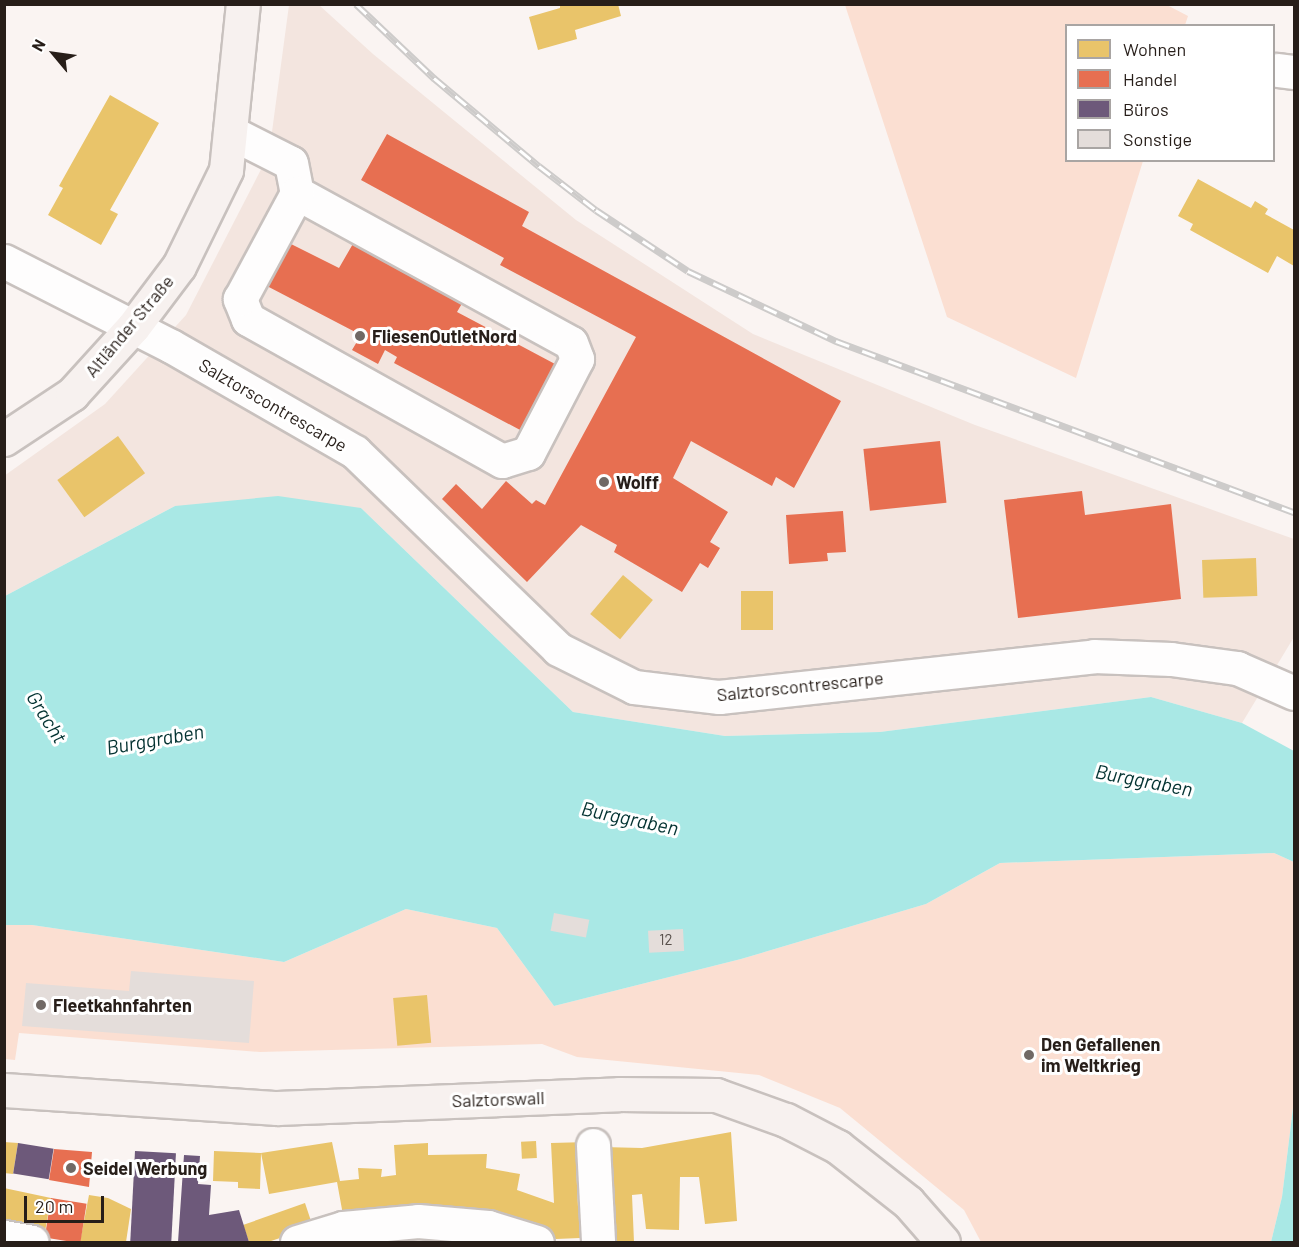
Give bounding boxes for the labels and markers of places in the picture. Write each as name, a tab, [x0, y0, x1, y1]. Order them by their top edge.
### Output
place label: FliesenOutletNord	[372, 325, 517, 347]
marker: FliesenOutletNord	[353, 329, 367, 343]
place label: Wolff	[616, 471, 659, 493]
marker: Wolff	[597, 475, 611, 489]
place label: Fleetkahnfahrten	[53, 994, 192, 1016]
marker: Fleetkahnfahrten	[34, 998, 48, 1012]
place label: Den Gefallenen im Weltkrieg	[1041, 1034, 1160, 1076]
marker: Den Gefallenen im Weltkrieg	[1022, 1048, 1036, 1062]
place label: Seidel Werbung	[83, 1157, 207, 1179]
marker: Seidel Werbung	[64, 1161, 78, 1175]

